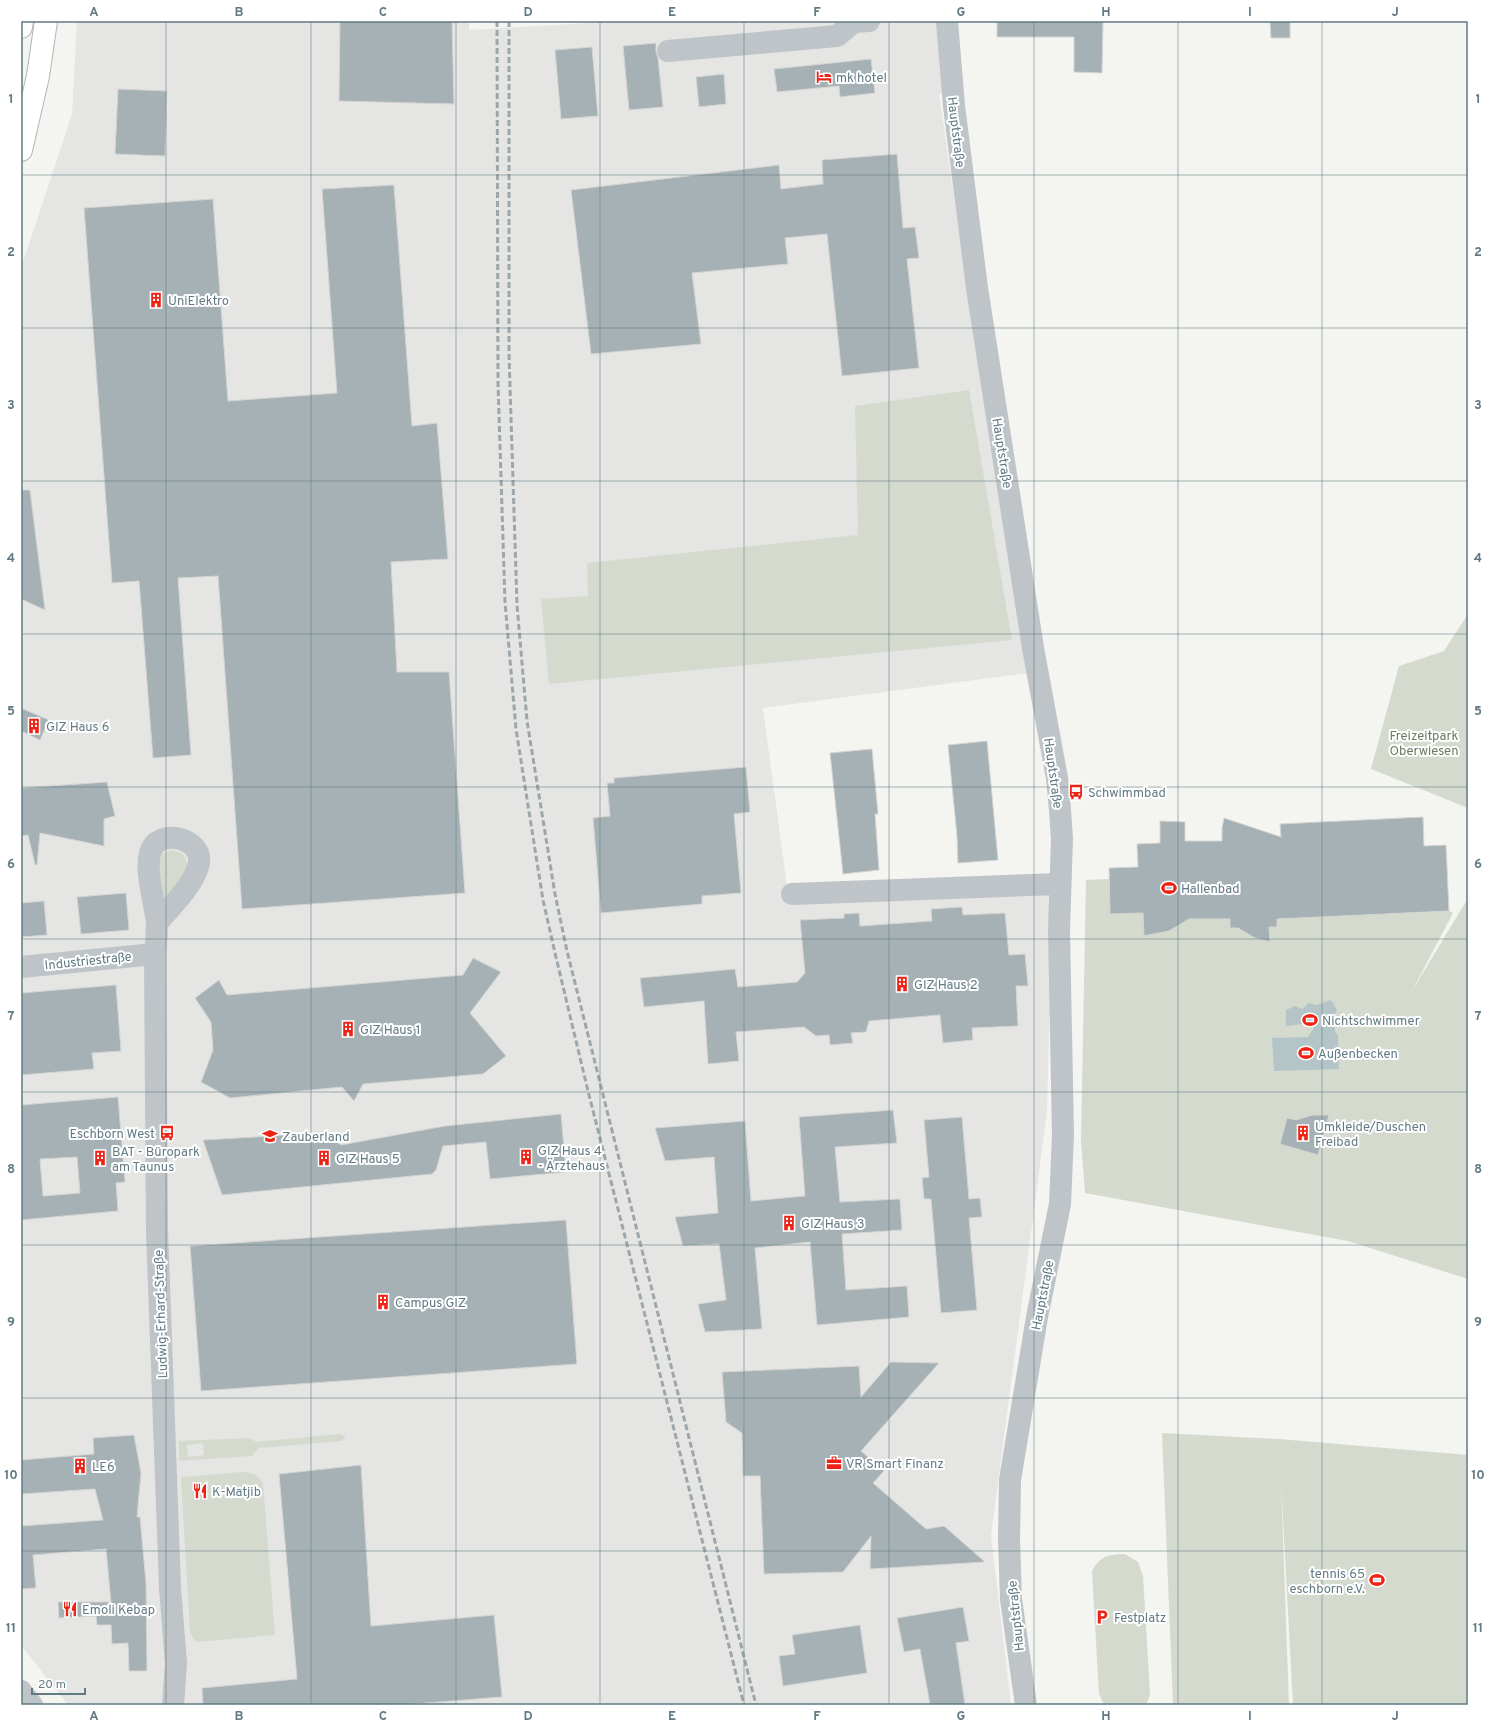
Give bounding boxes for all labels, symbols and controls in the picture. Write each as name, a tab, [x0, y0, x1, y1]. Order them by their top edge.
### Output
text: A	[89, 5, 99, 21]
text: B	[235, 5, 244, 21]
text: C	[379, 5, 387, 21]
text: D	[523, 5, 533, 21]
text: E	[668, 5, 676, 21]
text: F	[813, 5, 821, 21]
text: G	[957, 5, 966, 21]
text: H	[1101, 5, 1111, 21]
text: I	[1248, 5, 1252, 21]
text: J	[1391, 5, 1399, 21]
hotel icon: mk hotel	[815, 68, 833, 86]
place label: mk hotel	[836, 71, 887, 87]
text: 1	[8, 92, 14, 108]
text: 1	[1475, 92, 1481, 108]
street label: Hauptstraße	[943, 96, 967, 169]
text: 2	[7, 245, 15, 261]
text: 2	[1474, 245, 1482, 261]
building icon: UniElektro	[147, 291, 165, 309]
place label: UniElektro	[168, 294, 229, 310]
text: 3	[7, 398, 15, 414]
text: 3	[1474, 398, 1482, 414]
street label: Hauptstraße	[988, 417, 1014, 490]
text: 4	[7, 551, 15, 567]
text: 4	[1474, 551, 1482, 567]
text: 5	[7, 704, 15, 720]
text: 5	[1474, 704, 1482, 720]
building icon: GIZ Haus 6	[25, 717, 43, 735]
place label: GIZ Haus 6	[46, 720, 110, 736]
park label: Freizeitpark Oberwiesen	[1389, 729, 1459, 760]
street label: Hauptstraße	[1039, 737, 1065, 810]
bus stop icon: Schwimmbad	[1067, 783, 1085, 801]
place label: Schwimmbad	[1088, 786, 1166, 802]
text: 6	[7, 857, 15, 873]
text: 6	[1474, 857, 1482, 873]
sports icon: Hallenbad	[1160, 879, 1178, 897]
place label: Hallenbad	[1181, 882, 1240, 898]
street label: Industriestraße	[44, 949, 133, 975]
building icon: GIZ Haus 2	[893, 975, 911, 993]
place label: GIZ Haus 2	[914, 978, 978, 994]
text: 7	[8, 1009, 15, 1025]
text: 7	[1475, 1009, 1482, 1025]
sports icon: Nichtschwimmer	[1301, 1011, 1319, 1029]
place label: Nichtschwimmer	[1322, 1014, 1420, 1030]
building icon: GIZ Haus 1	[339, 1020, 357, 1038]
place label: GIZ Haus 1	[360, 1023, 421, 1039]
sports icon: Außenbecken	[1297, 1044, 1315, 1062]
place label: Außenbecken	[1318, 1047, 1398, 1063]
place label: Umkleide/Duschen Freibad	[1315, 1120, 1426, 1151]
bus stop icon: Eschborn West	[158, 1124, 176, 1142]
building icon: Umkleide/Duschen Freibad	[1294, 1124, 1312, 1142]
place label: Eschborn West	[69, 1127, 155, 1143]
school or university icon: Zauberland	[261, 1127, 279, 1145]
place label: Zauberland	[282, 1130, 349, 1146]
place label: GIZ Haus 4 - Ärztehaus	[538, 1144, 605, 1175]
place label: BAT - Büropark am Taunus	[112, 1145, 200, 1176]
building icon: GIZ Haus 4 - Ärztehaus	[517, 1148, 535, 1166]
building icon: BAT - Büropark am Taunus	[91, 1149, 109, 1167]
building icon: GIZ Haus 5	[315, 1149, 333, 1167]
place label: GIZ Haus 5	[336, 1152, 400, 1168]
text: 8	[7, 1162, 15, 1178]
text: 8	[1474, 1162, 1482, 1178]
building icon: GIZ Haus 3	[780, 1214, 798, 1232]
place label: GIZ Haus 3	[801, 1217, 865, 1233]
street label: Ludwig-Erhard-Straße	[152, 1249, 172, 1379]
street label: Hauptstraße	[1029, 1259, 1059, 1332]
building icon: Campus GIZ	[374, 1293, 392, 1311]
place label: Campus GIZ	[395, 1296, 466, 1312]
text: 9	[7, 1315, 15, 1331]
text: 9	[1474, 1315, 1482, 1331]
office icon: VR Smart Finanz	[825, 1454, 843, 1472]
building icon: LE6	[71, 1457, 89, 1475]
place label: VR Smart Finanz	[846, 1457, 944, 1473]
place label: LE6	[92, 1460, 115, 1476]
text: 10	[4, 1468, 18, 1484]
text: 10	[1471, 1468, 1485, 1484]
restaurant icon: K-Matjib	[191, 1482, 209, 1500]
place label: K-Matjib	[212, 1485, 261, 1501]
place label: tennis 65 eschborn e.V.	[1290, 1567, 1365, 1598]
sports icon: tennis 65 eschborn e.V.	[1368, 1571, 1386, 1589]
street label: Hauptstraße	[1005, 1580, 1029, 1652]
restaurant icon: Emoli Kebap	[61, 1600, 79, 1618]
place label: Emoli Kebap	[82, 1603, 155, 1619]
parking icon: Festplatz	[1093, 1608, 1111, 1626]
place label: Festplatz	[1114, 1611, 1166, 1627]
text: 11	[6, 1621, 16, 1637]
text: 11	[1473, 1621, 1483, 1637]
scale bar	[32, 1670, 85, 1696]
text: 20 m	[38, 1677, 66, 1693]
text: A	[89, 1709, 99, 1725]
text: B	[235, 1709, 244, 1725]
text: C	[379, 1709, 387, 1725]
text: D	[523, 1709, 533, 1725]
text: E	[668, 1709, 676, 1725]
text: F	[813, 1709, 821, 1725]
text: G	[957, 1709, 966, 1725]
text: H	[1101, 1709, 1111, 1725]
text: I	[1248, 1709, 1252, 1725]
text: J	[1391, 1709, 1399, 1725]

